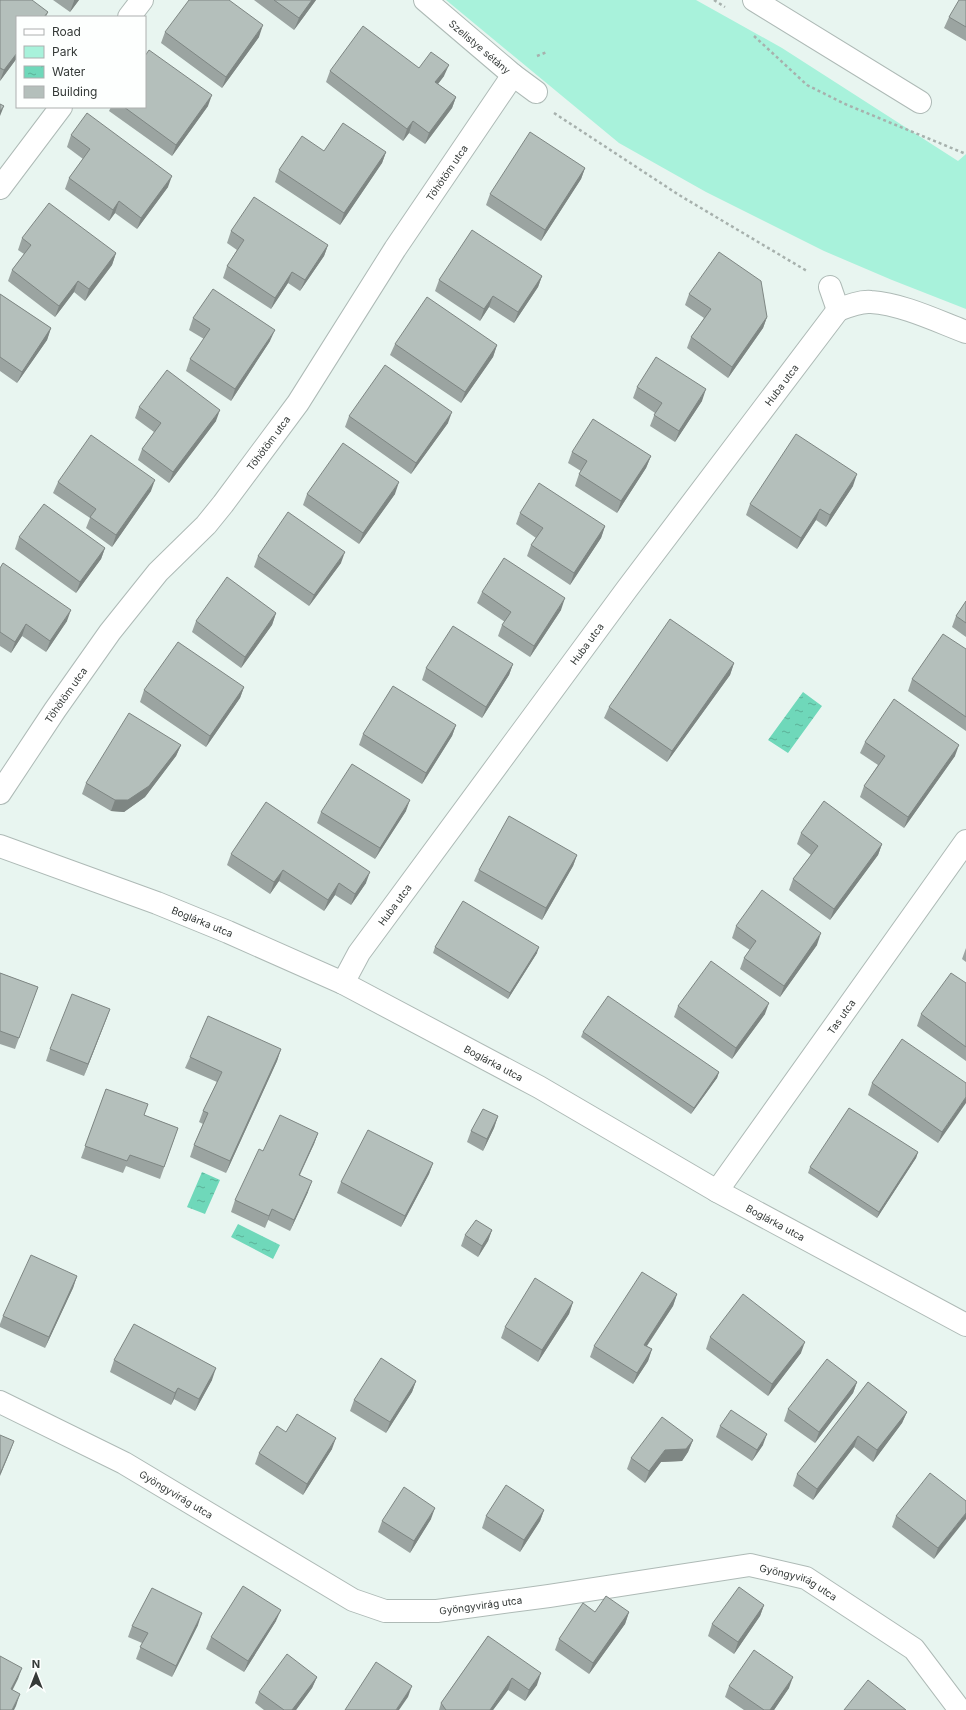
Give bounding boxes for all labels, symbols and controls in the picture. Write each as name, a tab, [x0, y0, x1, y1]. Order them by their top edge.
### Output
legend	[16, 16, 146, 108]
street label: Szelistye sétány	[447, 17, 513, 76]
text: Road	[52, 24, 81, 39]
text: Park	[52, 44, 78, 59]
text: Water	[52, 64, 86, 79]
text: Building	[52, 84, 97, 99]
street label: Töhötöm utca	[423, 142, 470, 203]
street label: Huba utca	[762, 362, 801, 408]
street label: Töhötöm utca	[244, 413, 293, 473]
street label: Huba utca	[567, 621, 606, 667]
street label: Töhötöm utca	[42, 665, 89, 725]
street label: Huba utca	[375, 882, 414, 928]
street label: Boglárka utca	[170, 904, 235, 939]
street label: Tas utca	[825, 997, 858, 1036]
street label: Boglárka utca	[462, 1042, 525, 1083]
street label: Boglárka utca	[744, 1202, 807, 1243]
street label: Gyöngyvirág utca	[137, 1468, 215, 1521]
street label: Gyöngyvirág utca	[758, 1561, 839, 1603]
street label: Gyöngyvirág utca	[439, 1594, 523, 1617]
north arrow	[16, 1654, 56, 1694]
text: N	[32, 1657, 40, 1671]

